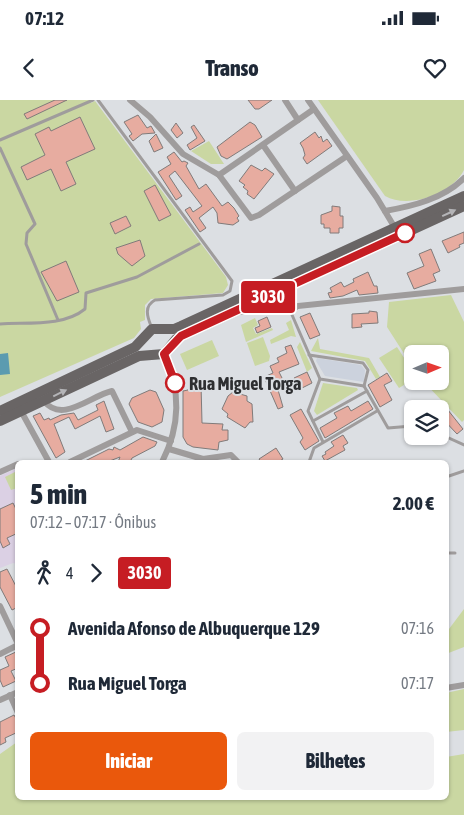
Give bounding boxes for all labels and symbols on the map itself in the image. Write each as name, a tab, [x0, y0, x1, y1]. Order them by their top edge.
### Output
one-way arrow	[442, 208, 456, 216]
unlabelled marker	[395, 223, 415, 243]
line badge: 3030	[233, 281, 303, 313]
north arrow	[404, 345, 449, 390]
marker: Rua Miguel Torga	[165, 373, 185, 393]
place label: Rua Miguel Torga	[189, 373, 301, 394]
one-way arrow	[53, 389, 67, 397]

